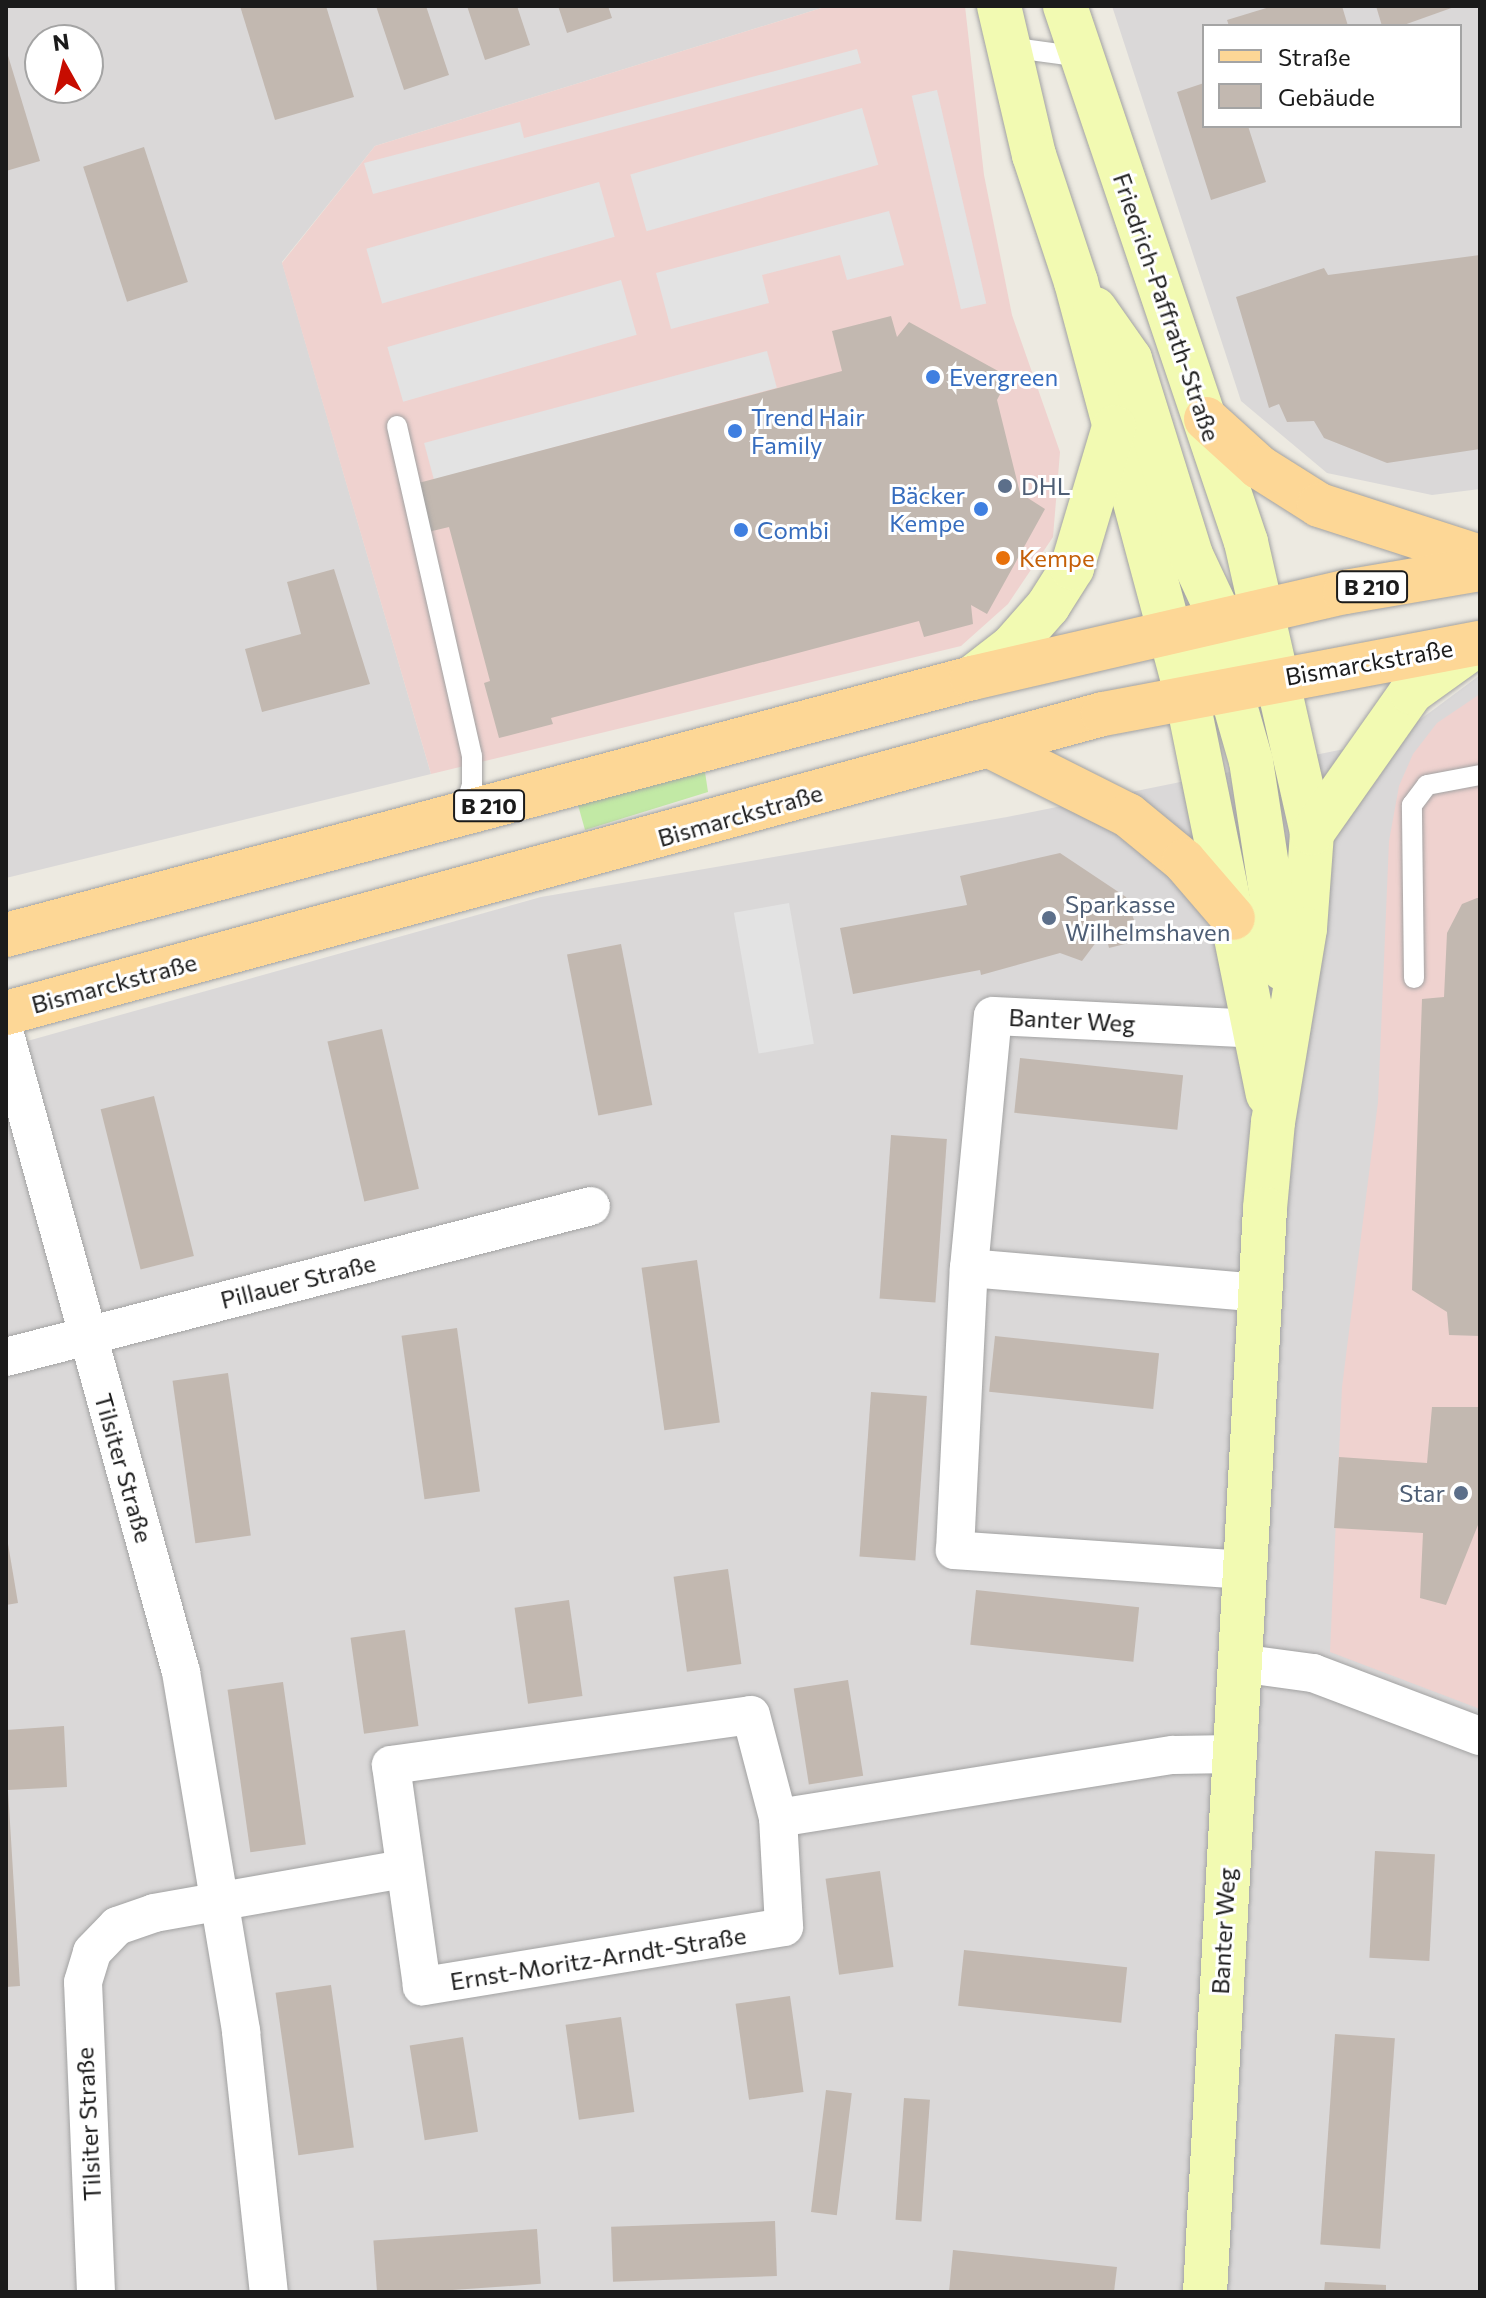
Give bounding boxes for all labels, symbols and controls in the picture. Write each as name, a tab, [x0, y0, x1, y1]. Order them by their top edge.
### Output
north arrow	[24, 24, 104, 104]
legend	[1202, 24, 1462, 128]
text: N	[51, 27, 71, 56]
text: Straße	[1278, 42, 1351, 71]
text: Gebäude	[1278, 82, 1375, 111]
street label: Friedrich-Paffrath-Straße	[1108, 169, 1226, 445]
place label: Evergreen	[949, 363, 1058, 391]
marker: Evergreen	[924, 368, 942, 386]
place label: Trend Hair Family	[751, 403, 865, 459]
marker: Trend Hair Family	[726, 422, 744, 440]
place label: DHL	[1021, 472, 1070, 500]
marker: DHL	[996, 477, 1014, 495]
place label: Bäcker Kempe	[889, 481, 965, 537]
marker: Bäcker Kempe	[972, 500, 990, 518]
place label: Combi	[757, 516, 829, 544]
marker: Combi	[732, 521, 750, 539]
place label: Kempe	[1019, 544, 1095, 572]
marker: Kempe	[994, 549, 1012, 567]
road number: B 210	[1336, 569, 1408, 605]
street label: Bismarckstraße	[1283, 633, 1455, 691]
street label: Bismarckstraße	[654, 778, 826, 852]
road number: B 210	[453, 788, 525, 824]
place label: Sparkasse Wilhelmshaven	[1065, 890, 1230, 946]
marker: Sparkasse Wilhelmshaven	[1040, 909, 1058, 927]
street label: Bismarckstraße	[28, 947, 200, 1019]
street label: Banter Weg	[1008, 1002, 1136, 1038]
street label: Pillauer Straße	[217, 1248, 379, 1314]
street label: Tilsiter Straße	[89, 1390, 159, 1546]
place label: Star	[1399, 1479, 1445, 1507]
marker: Star	[1452, 1484, 1470, 1502]
street label: Banter Weg	[1205, 1867, 1241, 1995]
street label: Ernst-Moritz-Arndt-Straße	[448, 1920, 748, 1996]
street label: Tilsiter Straße	[70, 2046, 106, 2202]

